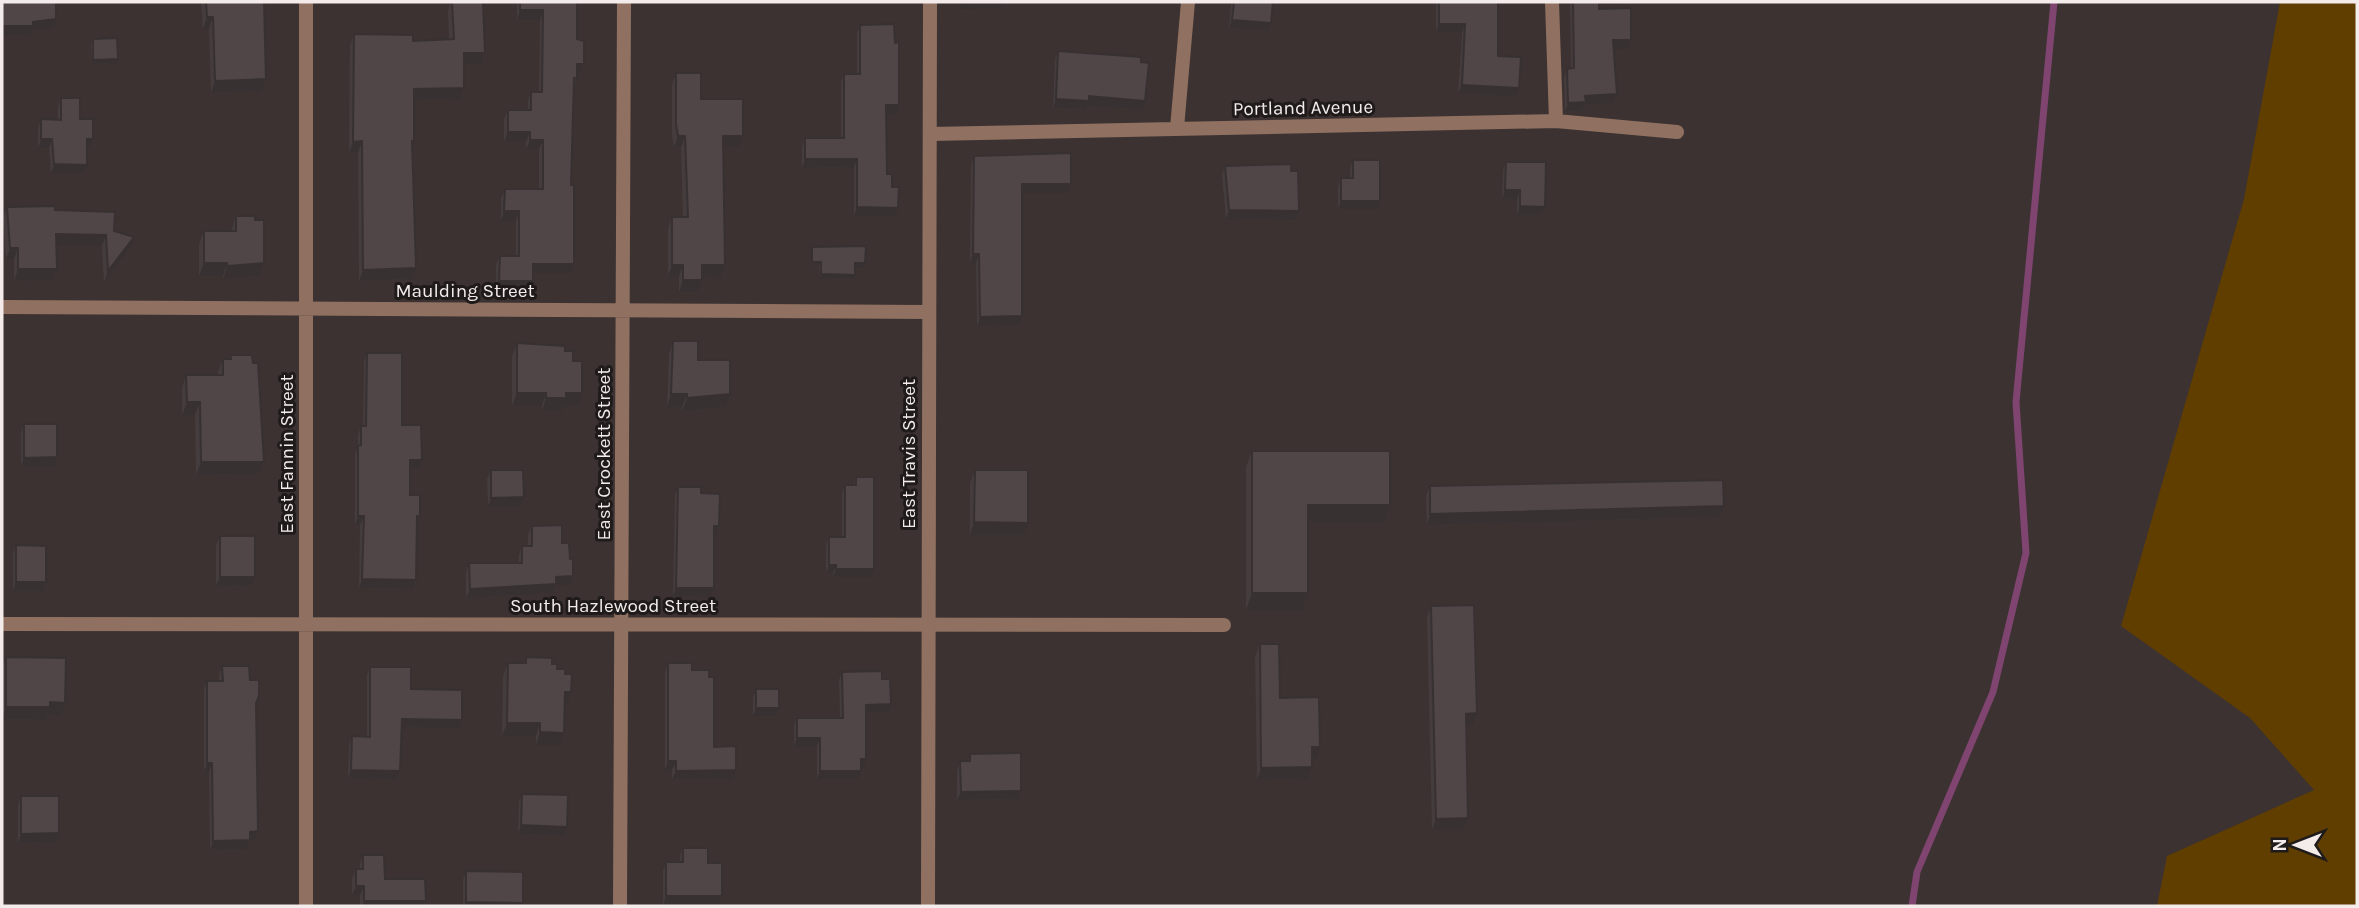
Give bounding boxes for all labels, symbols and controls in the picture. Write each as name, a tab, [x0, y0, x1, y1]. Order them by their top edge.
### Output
street label: Portland Avenue	[1233, 96, 1373, 120]
street label: Maulding Street	[395, 280, 535, 302]
street label: East Crockett Street	[593, 368, 615, 540]
street label: East Fannin Street	[276, 374, 298, 534]
street label: East Travis Street	[898, 379, 920, 529]
street label: South Hazlewood Street	[510, 595, 716, 617]
north arrow	[2261, 810, 2331, 880]
text: N	[2269, 838, 2291, 852]

